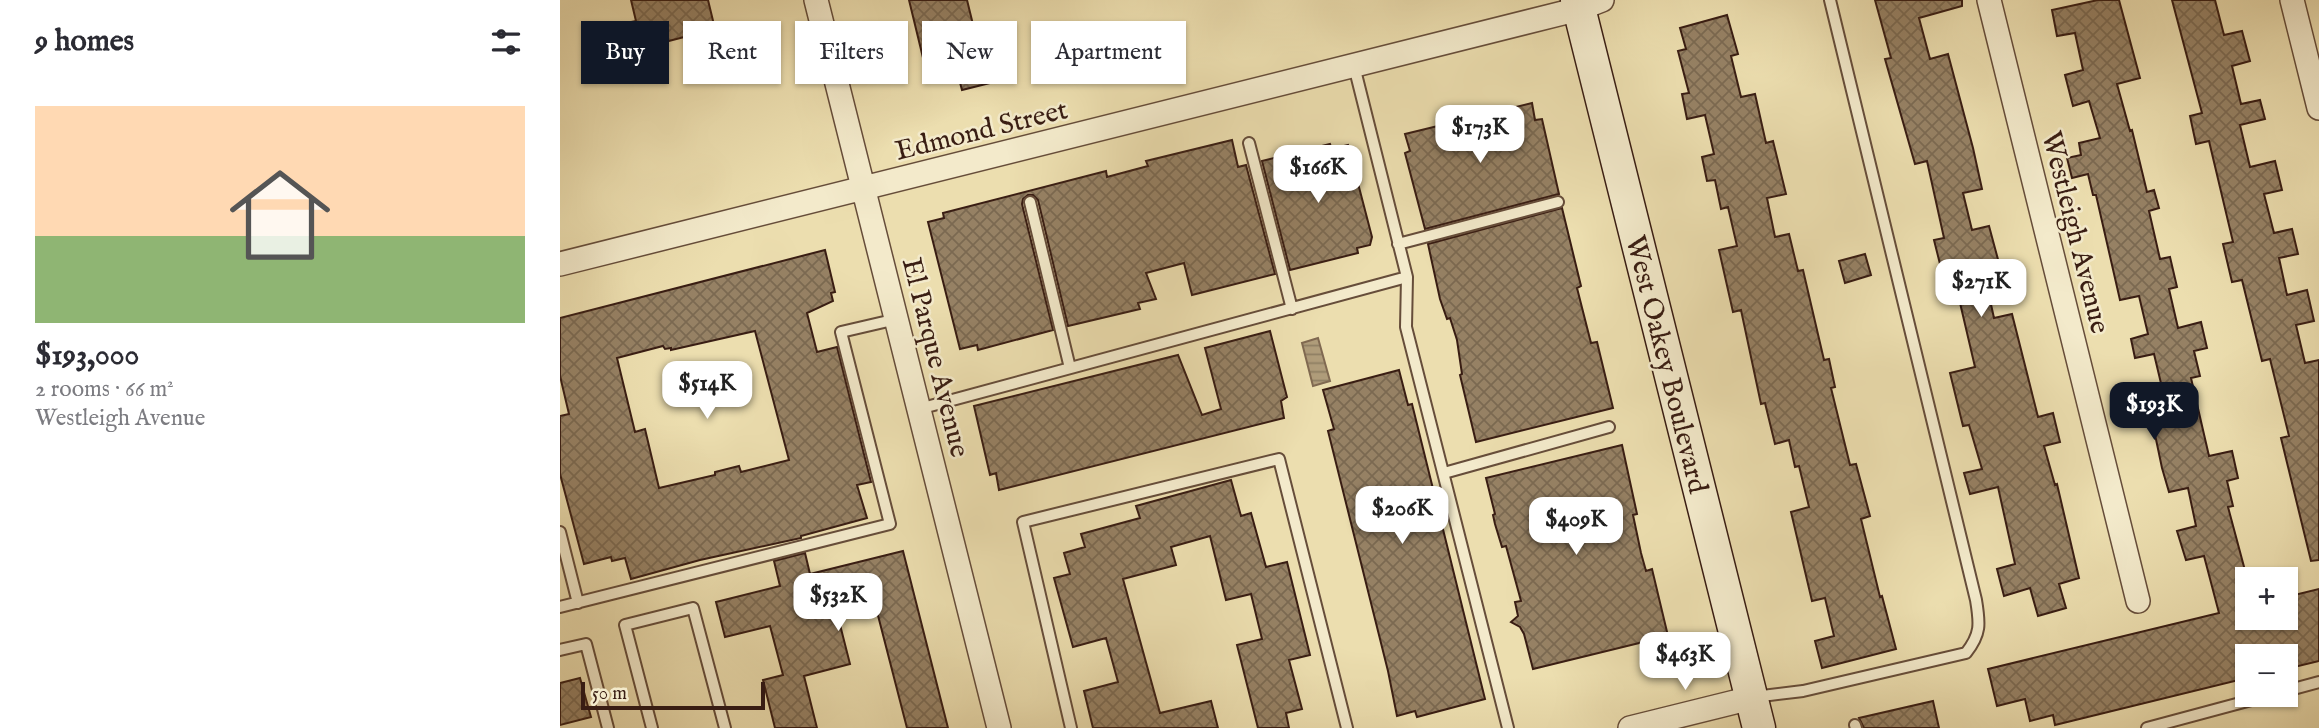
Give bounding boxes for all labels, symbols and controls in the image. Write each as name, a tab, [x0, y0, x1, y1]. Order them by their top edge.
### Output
chip: Buy	[581, 21, 669, 84]
chip: Rent	[683, 21, 781, 84]
chip: Filters	[795, 21, 908, 84]
chip: New	[922, 21, 1017, 84]
chip: Apartment	[1031, 21, 1186, 84]
text: 9 homes	[35, 23, 134, 61]
icon: filters	[487, 23, 525, 61]
street label: Edmond Street	[892, 93, 1072, 170]
pin: $173K	[1431, 106, 1529, 165]
text: $173K	[1451, 113, 1509, 142]
street label: Westleigh Avenue	[2033, 128, 2117, 338]
pin: $166K	[1269, 146, 1367, 205]
icon: home	[217, 152, 343, 278]
text: $166K	[1289, 153, 1347, 182]
street label: West Oakey Boulevard	[1617, 232, 1715, 497]
street label: El Parque Avenue	[893, 254, 976, 461]
pin: $271K	[1932, 260, 2030, 319]
text: $271K	[1951, 267, 2011, 296]
text: $193,000	[35, 337, 139, 375]
pin: $514K	[658, 362, 756, 421]
text: $514K	[678, 369, 736, 398]
text: 2 rooms · 66 m²	[35, 375, 174, 404]
pin: $193K	[2105, 382, 2203, 442]
text: $193K	[2126, 390, 2182, 419]
text: Westleigh Avenue	[35, 404, 205, 433]
pin: $206K	[1353, 486, 1451, 546]
text: $206K	[1371, 494, 1433, 523]
pin: $409K	[1527, 498, 1625, 557]
text: $409K	[1545, 505, 1607, 534]
map controls	[2235, 567, 2298, 707]
button: +	[2235, 567, 2298, 630]
pin: $532K	[789, 574, 887, 633]
text: $532K	[809, 581, 867, 610]
pin: $463K	[1636, 632, 1734, 692]
text: $463K	[1656, 640, 1714, 669]
button: −	[2235, 644, 2298, 707]
scale bar	[581, 679, 765, 711]
text: 50 m	[592, 682, 627, 706]

